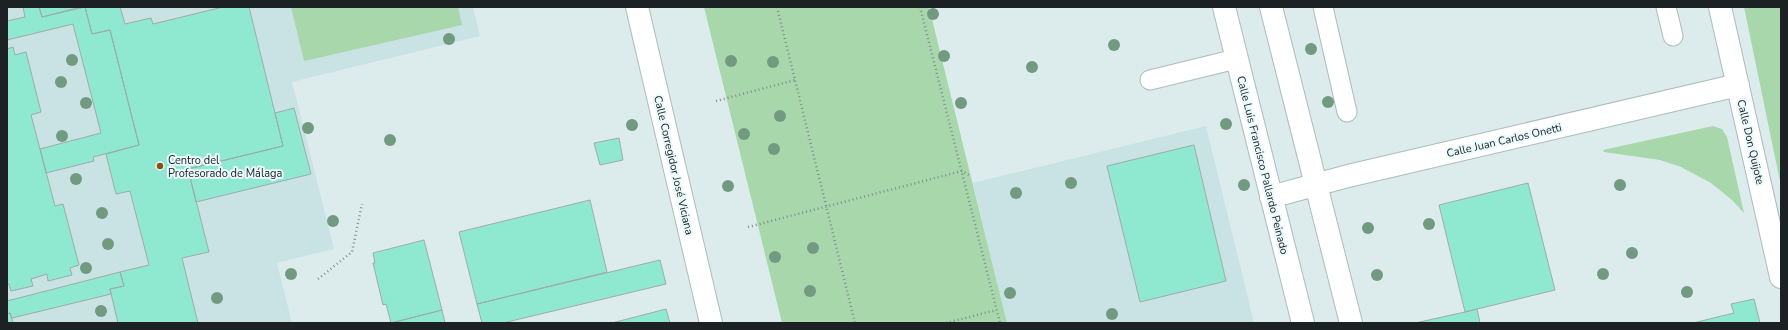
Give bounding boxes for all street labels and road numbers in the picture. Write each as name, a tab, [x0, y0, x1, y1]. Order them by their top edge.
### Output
street label: Calle Luis Francisco Pallardo Peinado	[1233, 74, 1292, 256]
street label: Calle Corregidor José Viciana	[650, 94, 697, 236]
street label: Calle Don Quijote	[1733, 98, 1768, 186]
street label: Calle Juan Carlos Onetti	[1445, 120, 1563, 161]

